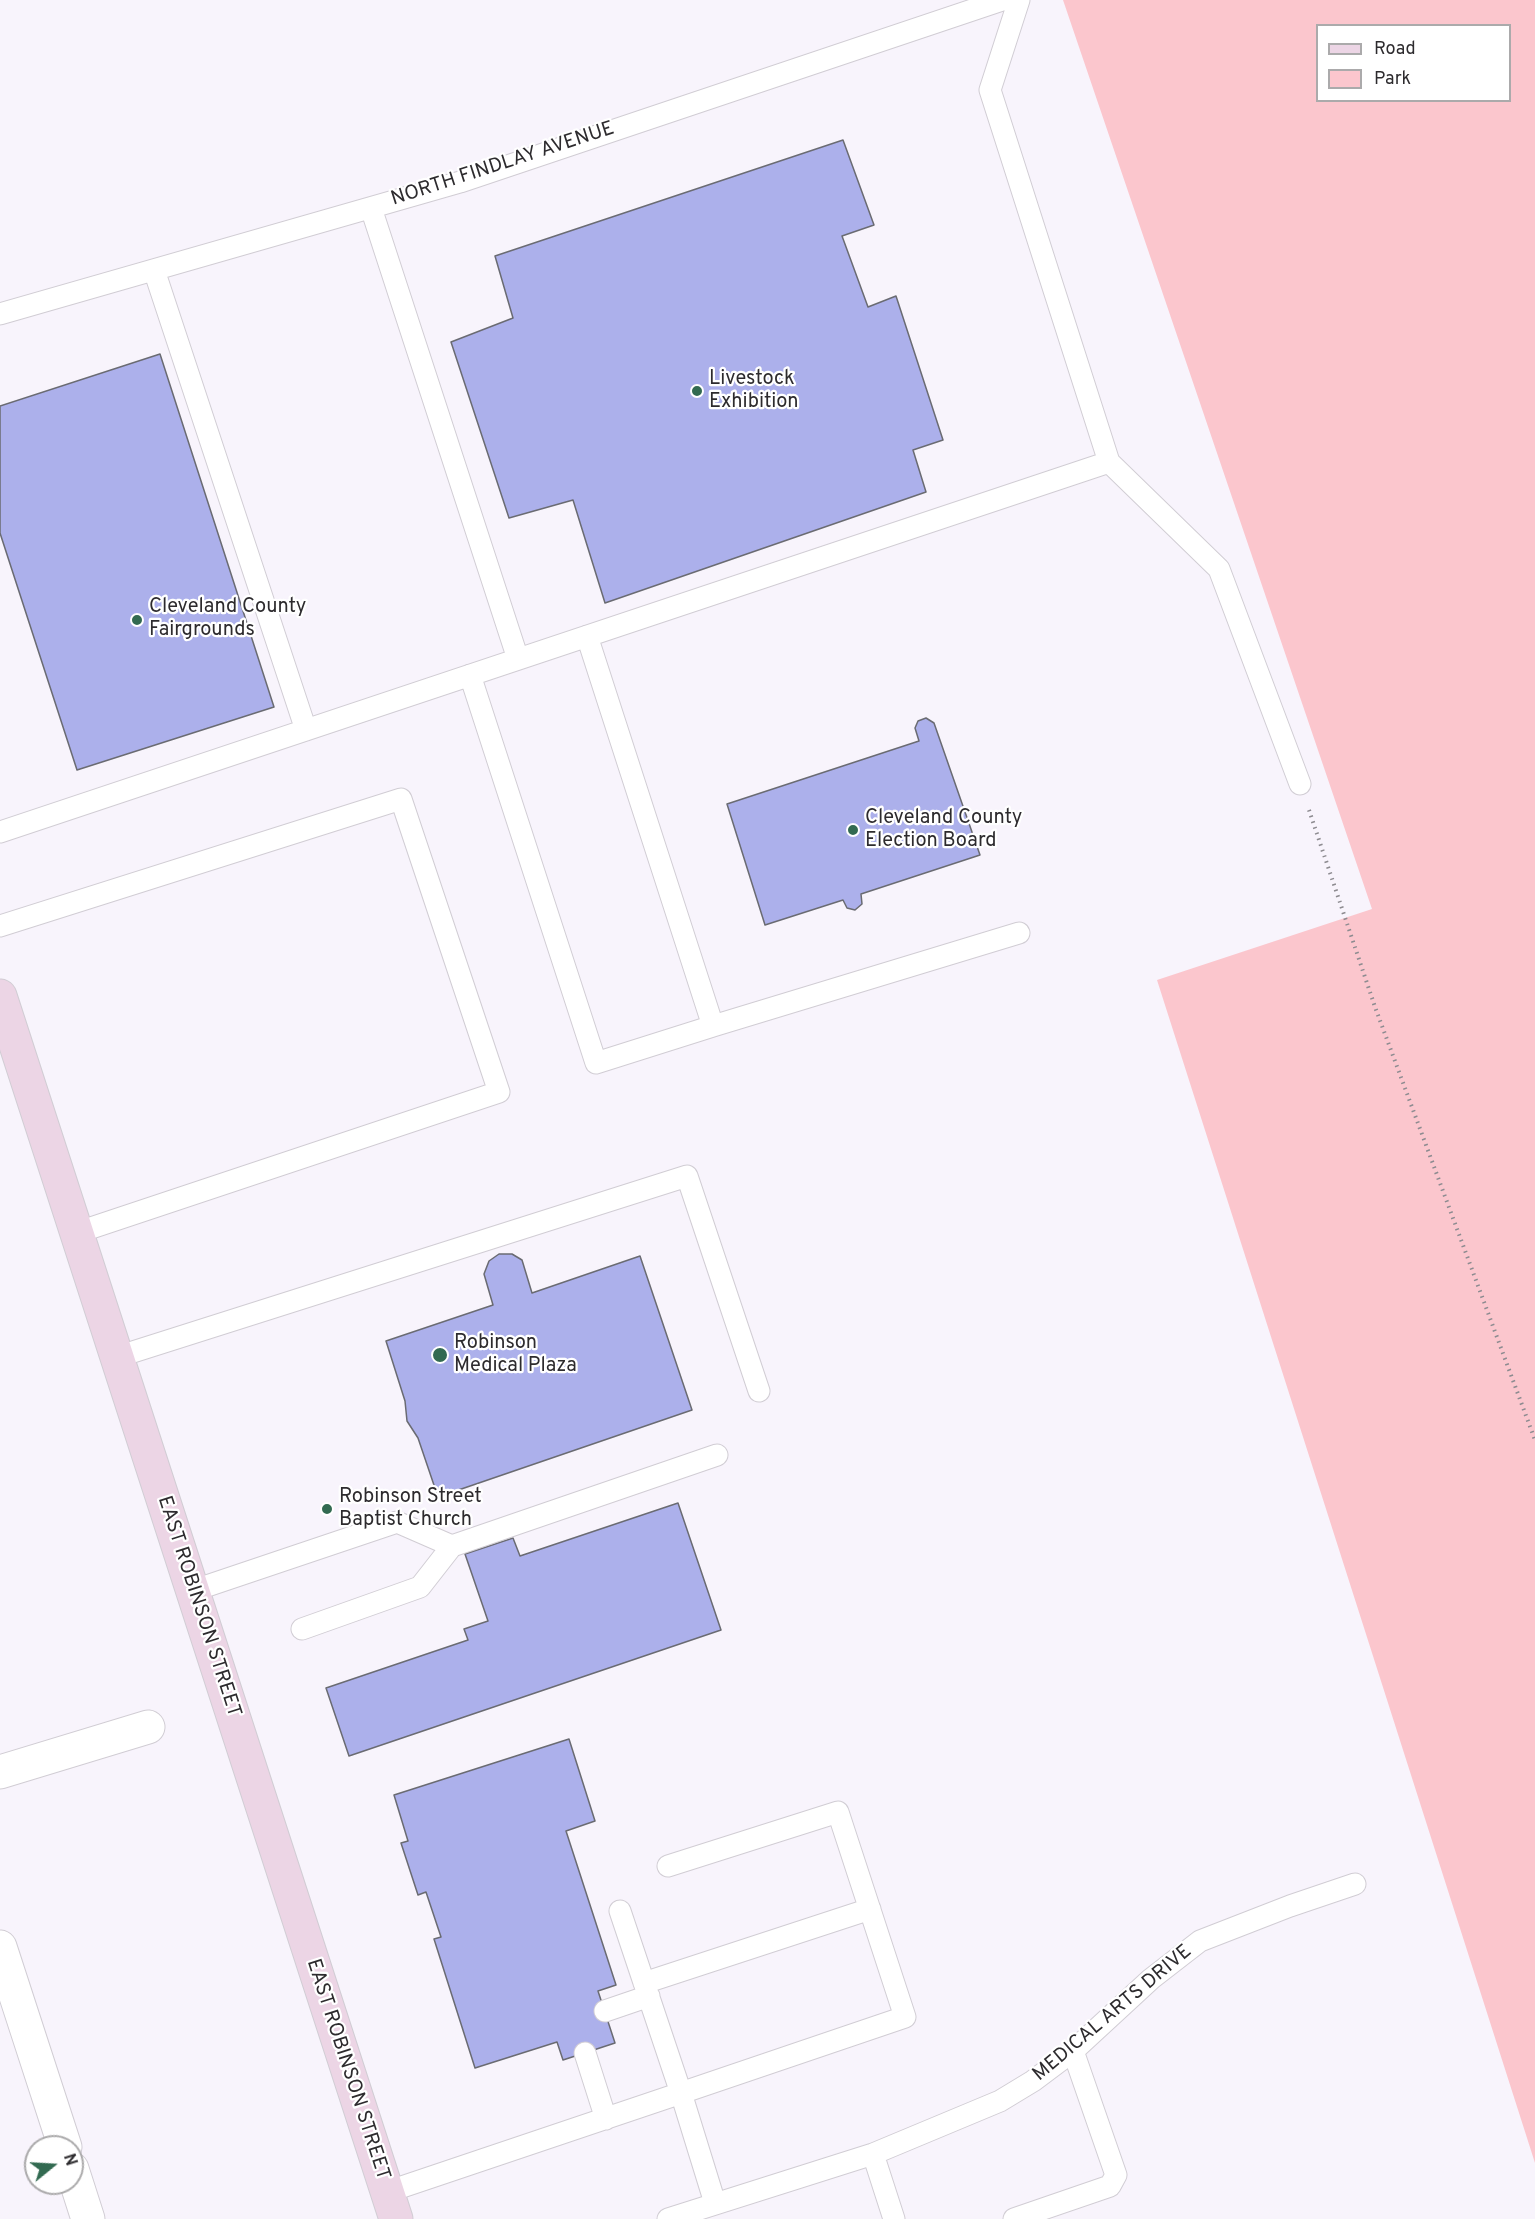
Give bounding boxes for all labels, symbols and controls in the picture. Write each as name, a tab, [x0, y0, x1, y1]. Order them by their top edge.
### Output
legend	[1316, 24, 1511, 102]
text: Road	[1374, 38, 1416, 61]
text: Park	[1374, 68, 1411, 91]
street label: NORTH FINDLAY AVENUE	[388, 118, 618, 212]
place label: Livestock Exhibition	[709, 368, 799, 415]
marker: Livestock Exhibition	[690, 384, 704, 398]
place label: Cleveland County Fairgrounds	[149, 596, 306, 643]
marker: Cleveland County Fairgrounds	[130, 613, 144, 627]
place label: Cleveland County Election Board	[865, 807, 1022, 854]
marker: Cleveland County Election Board	[846, 823, 860, 837]
place label: Robinson Medical Plaza	[454, 1332, 577, 1379]
marker: Robinson Medical Plaza	[431, 1346, 449, 1364]
place label: Robinson Street Baptist Church	[339, 1486, 482, 1533]
street label: EAST ROBINSON STREET	[151, 1493, 245, 1721]
marker: Robinson Street Baptist Church	[320, 1502, 334, 1516]
street label: MEDICAL ARTS DRIVE	[1029, 1941, 1197, 2087]
street label: EAST ROBINSON STREET	[300, 1956, 394, 2184]
north arrow	[24, 2135, 84, 2195]
text: N	[58, 2151, 81, 2169]

